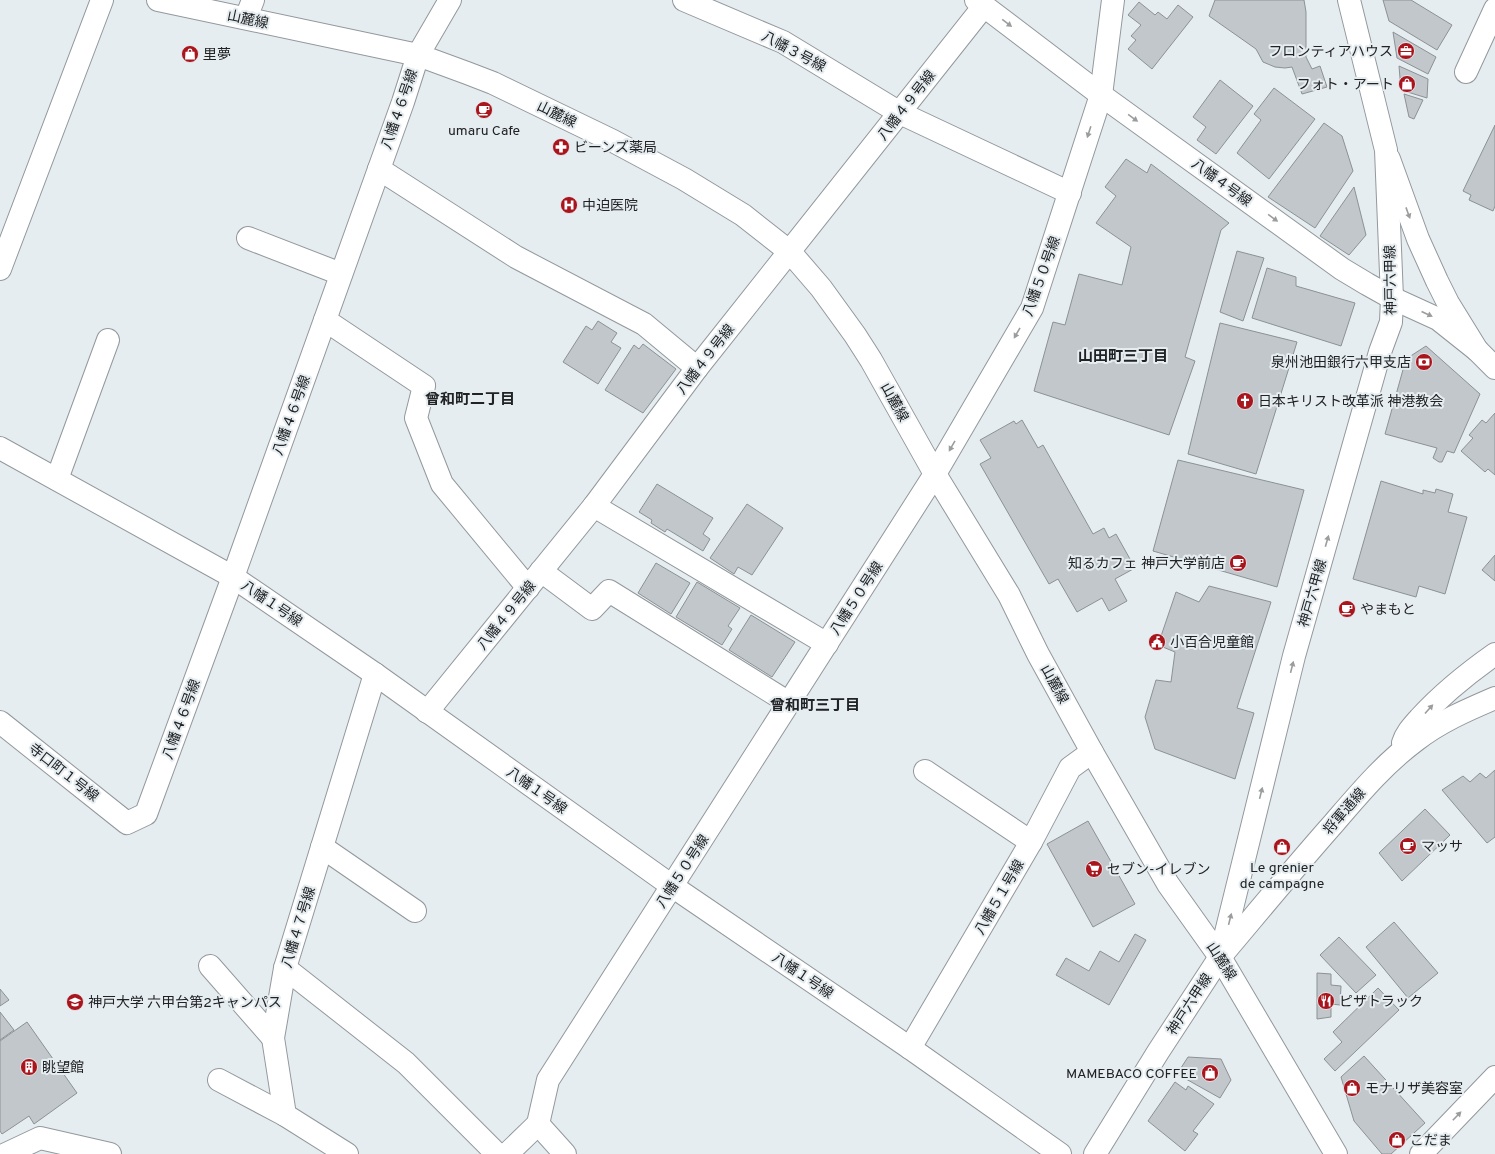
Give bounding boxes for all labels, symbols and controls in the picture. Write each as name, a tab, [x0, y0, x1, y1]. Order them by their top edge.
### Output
street label: 山麓線	[225, 8, 270, 33]
one-way arrow	[1002, 19, 1012, 27]
street label: 八幡３号線	[758, 28, 828, 76]
office icon: フロンティアハウス	[1396, 41, 1416, 61]
shop icon: 里夢	[180, 44, 200, 64]
place label: フロンティアハウス	[1268, 44, 1393, 61]
place label: 里夢	[203, 47, 231, 64]
street label: 八幡４６号線	[379, 67, 422, 152]
street label: 八幡４９号線	[875, 68, 940, 144]
shop icon: フォト・アート	[1397, 74, 1417, 94]
place label: フォト・アート	[1297, 77, 1394, 94]
street label: 山麓線	[534, 99, 579, 132]
cafe icon: umaru Cafe	[474, 100, 494, 120]
one-way arrow	[1127, 114, 1138, 122]
place label: umaru Cafe	[448, 123, 520, 140]
one-way arrow	[1086, 127, 1092, 139]
pharmacy icon: ビーンズ薬局	[551, 137, 571, 157]
place label: ビーンズ薬局	[574, 139, 657, 157]
street label: 八幡４号線	[1188, 156, 1254, 211]
hospital icon: 中迫医院	[559, 195, 579, 215]
place label: 中迫医院	[582, 198, 638, 215]
one-way arrow	[1405, 208, 1411, 220]
one-way arrow	[1267, 214, 1278, 222]
street label: 八幡５０号線	[1020, 234, 1065, 319]
street label: 神戸六甲線	[1382, 245, 1401, 315]
one-way arrow	[1422, 311, 1433, 317]
street label: 八幡４９号線	[674, 322, 739, 398]
one-way arrow	[1014, 327, 1021, 339]
district label: 山田町三丁目	[1078, 348, 1168, 367]
bank icon: 泉州池田銀行六甲支店	[1414, 352, 1434, 372]
place label: 泉州池田銀行六甲支店	[1271, 354, 1411, 372]
street label: 八幡４６号線	[270, 373, 315, 458]
street label: 山麓線	[876, 380, 911, 425]
district label: 曾和町二丁目	[425, 391, 515, 410]
church icon: 日本キリスト改革派 神港教会	[1235, 391, 1255, 411]
place label: 日本キリスト改革派 神港教会	[1258, 394, 1443, 411]
one-way arrow	[948, 440, 955, 452]
one-way arrow	[1324, 535, 1330, 547]
cafe icon: 知るカフェ 神戸大学前店	[1228, 553, 1248, 573]
place label: 知るカフェ 神戸大学前店	[1068, 555, 1225, 573]
street label: 神戸六甲線	[1296, 557, 1331, 629]
street label: 八幡５０号線	[827, 559, 887, 639]
street label: 八幡１号線	[237, 578, 305, 631]
street label: 八幡４９号線	[474, 578, 540, 654]
cafe icon: やまもと	[1337, 599, 1357, 619]
place label: やまもと	[1360, 602, 1416, 619]
public building icon: 小百合児童館	[1147, 632, 1167, 652]
place label: 小百合児童館	[1170, 635, 1254, 652]
one-way arrow	[1289, 660, 1295, 673]
street label: 山麓線	[1036, 662, 1071, 707]
street label: 八幡４６号線	[160, 677, 205, 762]
district label: 曾和町三丁目	[770, 697, 860, 716]
one-way arrow	[1424, 703, 1433, 714]
street label: 寺口町１号線	[25, 741, 101, 806]
street label: 八幡１号線	[503, 764, 570, 818]
street label: 将軍通線	[1320, 785, 1370, 839]
one-way arrow	[1258, 787, 1264, 799]
street label: 八幡５０号線	[653, 832, 713, 912]
cafe icon: マッサ	[1398, 836, 1418, 856]
shop icon: Le grenier de campagne	[1272, 837, 1292, 857]
place label: マッサ	[1421, 839, 1463, 856]
street label: 八幡５１号線	[972, 857, 1029, 938]
supermarket icon: セブン-イレブン	[1084, 859, 1104, 879]
place label: Le grenier de campagne	[1240, 860, 1324, 893]
place label: セブン-イレブン	[1107, 861, 1211, 879]
street label: 八幡４７号線	[279, 885, 320, 970]
one-way arrow	[1227, 913, 1233, 925]
street label: 山麓線	[1202, 940, 1239, 984]
street label: 八幡１号線	[768, 950, 836, 1003]
street label: 神戸六甲線	[1164, 971, 1216, 1039]
restaurant icon: ピザトラック	[1316, 991, 1336, 1011]
school or university icon: 神戸大学 六甲台第2キャンパス	[65, 992, 85, 1012]
place label: 神戸大学 六甲台第2キャンパス	[88, 994, 282, 1012]
place label: ピザトラック	[1339, 994, 1423, 1011]
building icon: 眺望館	[19, 1057, 39, 1077]
place label: 眺望館	[42, 1059, 84, 1077]
shop icon: MAMEBACO COFFEE	[1200, 1063, 1220, 1083]
place label: MAMEBACO COFFEE	[1066, 1066, 1197, 1083]
shop icon: モナリザ美容室	[1342, 1078, 1362, 1098]
place label: モナリザ美容室	[1365, 1081, 1463, 1098]
one-way arrow	[1452, 1111, 1462, 1121]
shop icon: こだま	[1387, 1130, 1407, 1150]
place label: こだま	[1410, 1133, 1452, 1150]

